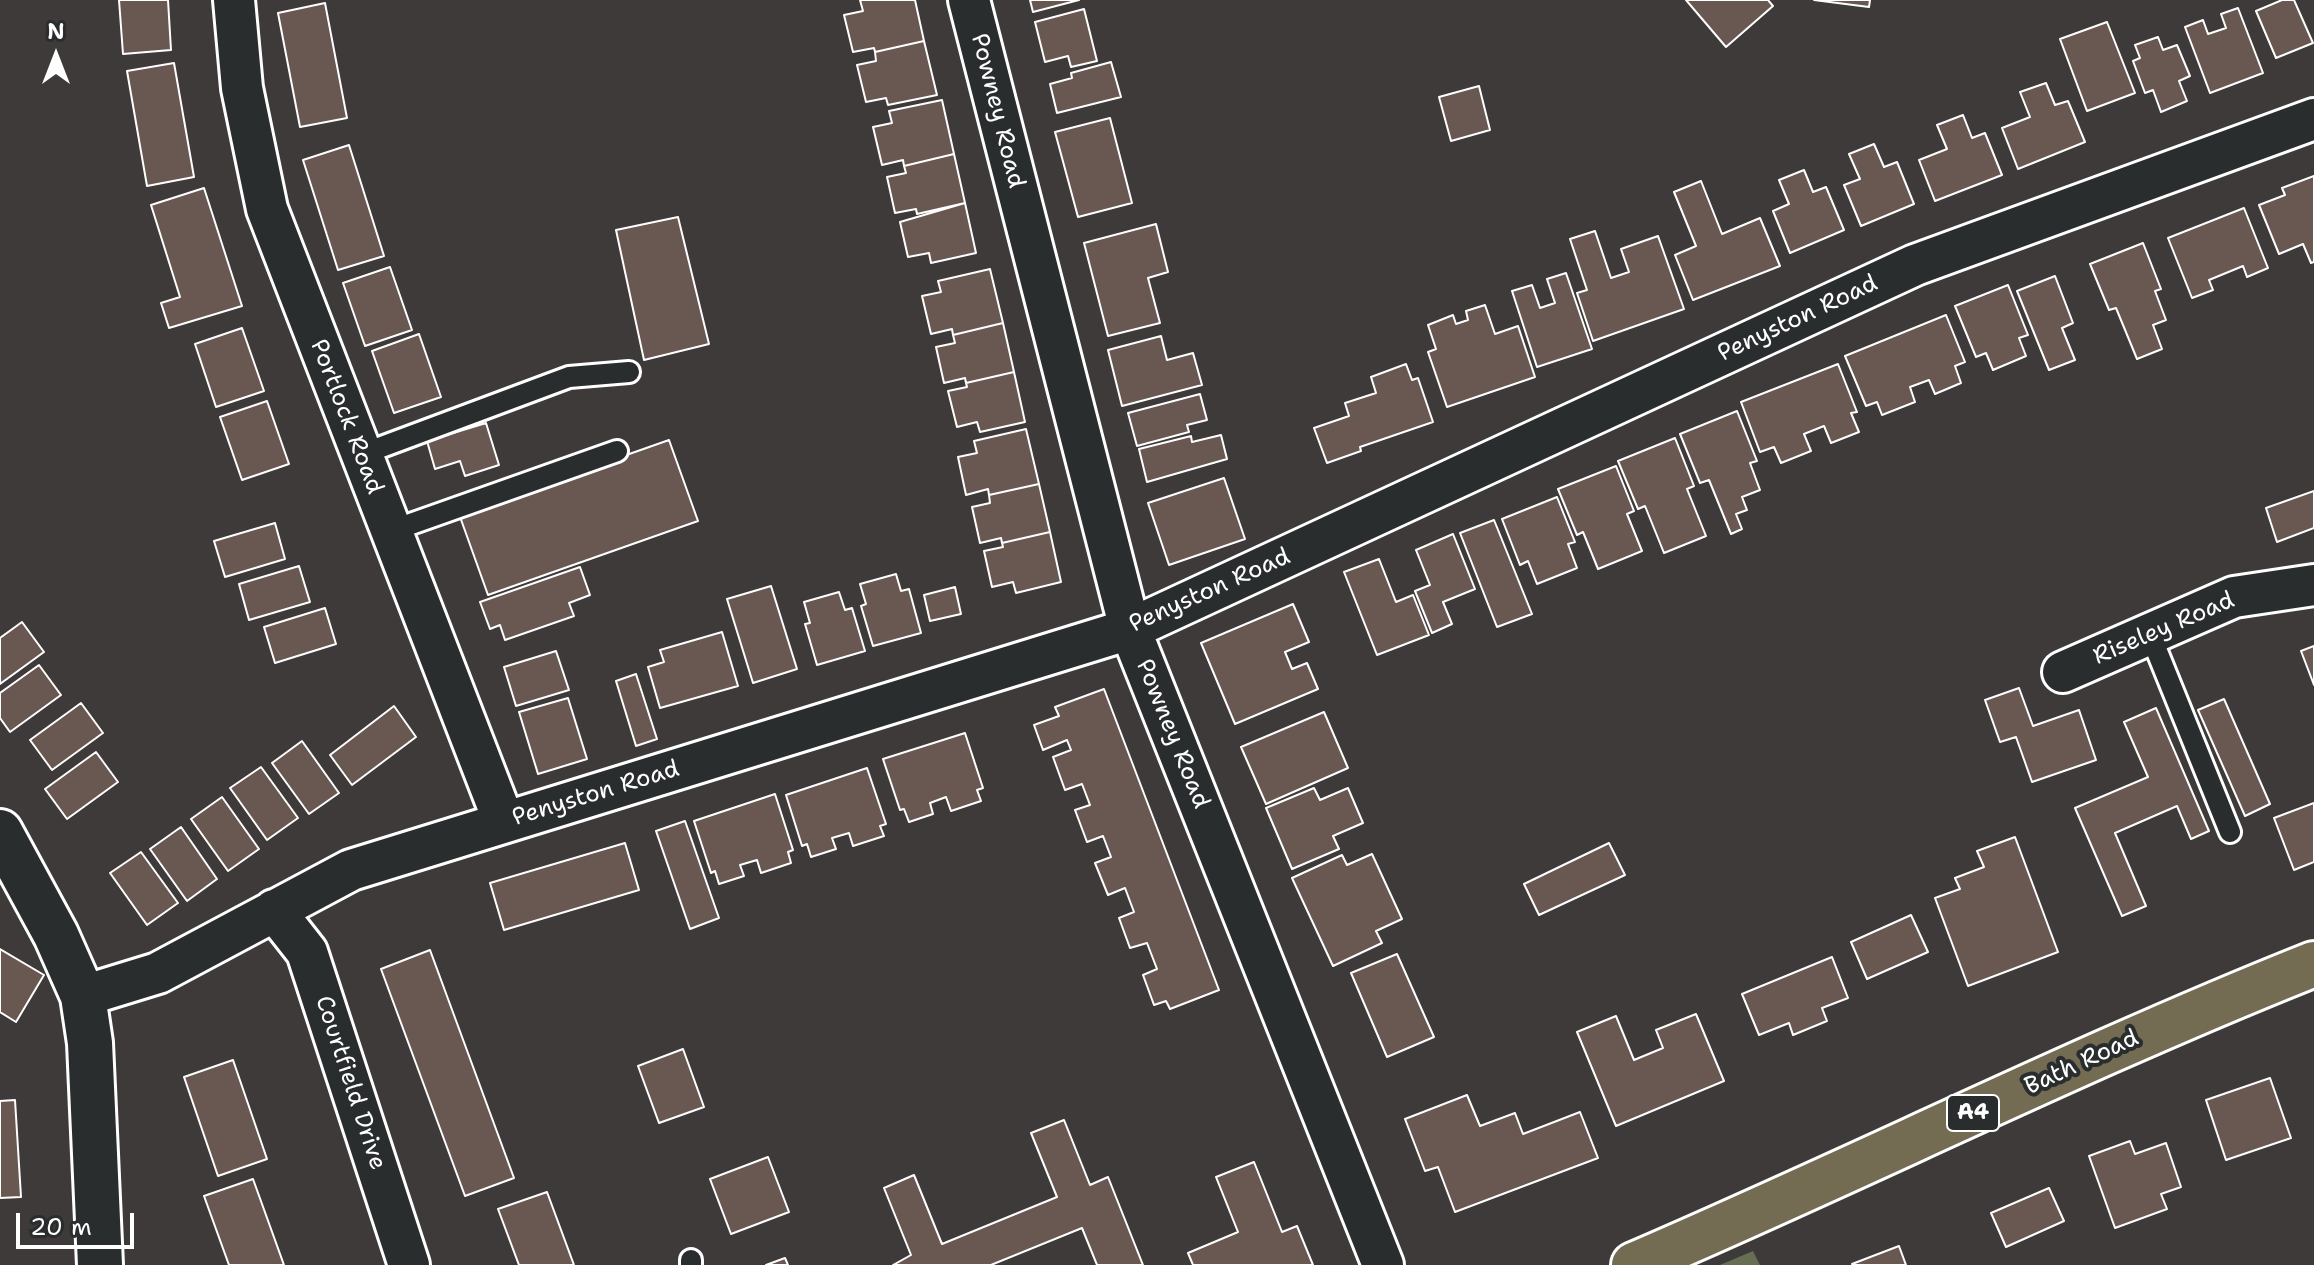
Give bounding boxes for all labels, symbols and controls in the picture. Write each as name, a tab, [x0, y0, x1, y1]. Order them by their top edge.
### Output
north arrow	[16, 16, 96, 96]
text: N	[47, 17, 65, 46]
street label: Powney Road	[964, 31, 1030, 191]
street label: Penyston Road	[1713, 269, 1883, 369]
street label: Portlock Road	[303, 336, 389, 498]
street label: Penyston Road	[1125, 543, 1295, 639]
street label: Riseley Road	[2089, 586, 2239, 672]
street label: Powney Road	[1129, 655, 1215, 813]
street label: Penyston Road	[509, 755, 683, 833]
street label: Courtfield Drive	[308, 992, 392, 1174]
street label: Bath Road	[2021, 1024, 2143, 1102]
road number: A4	[1947, 1095, 1999, 1131]
scale bar	[20, 1197, 138, 1247]
text: 20 m	[30, 1211, 92, 1243]

